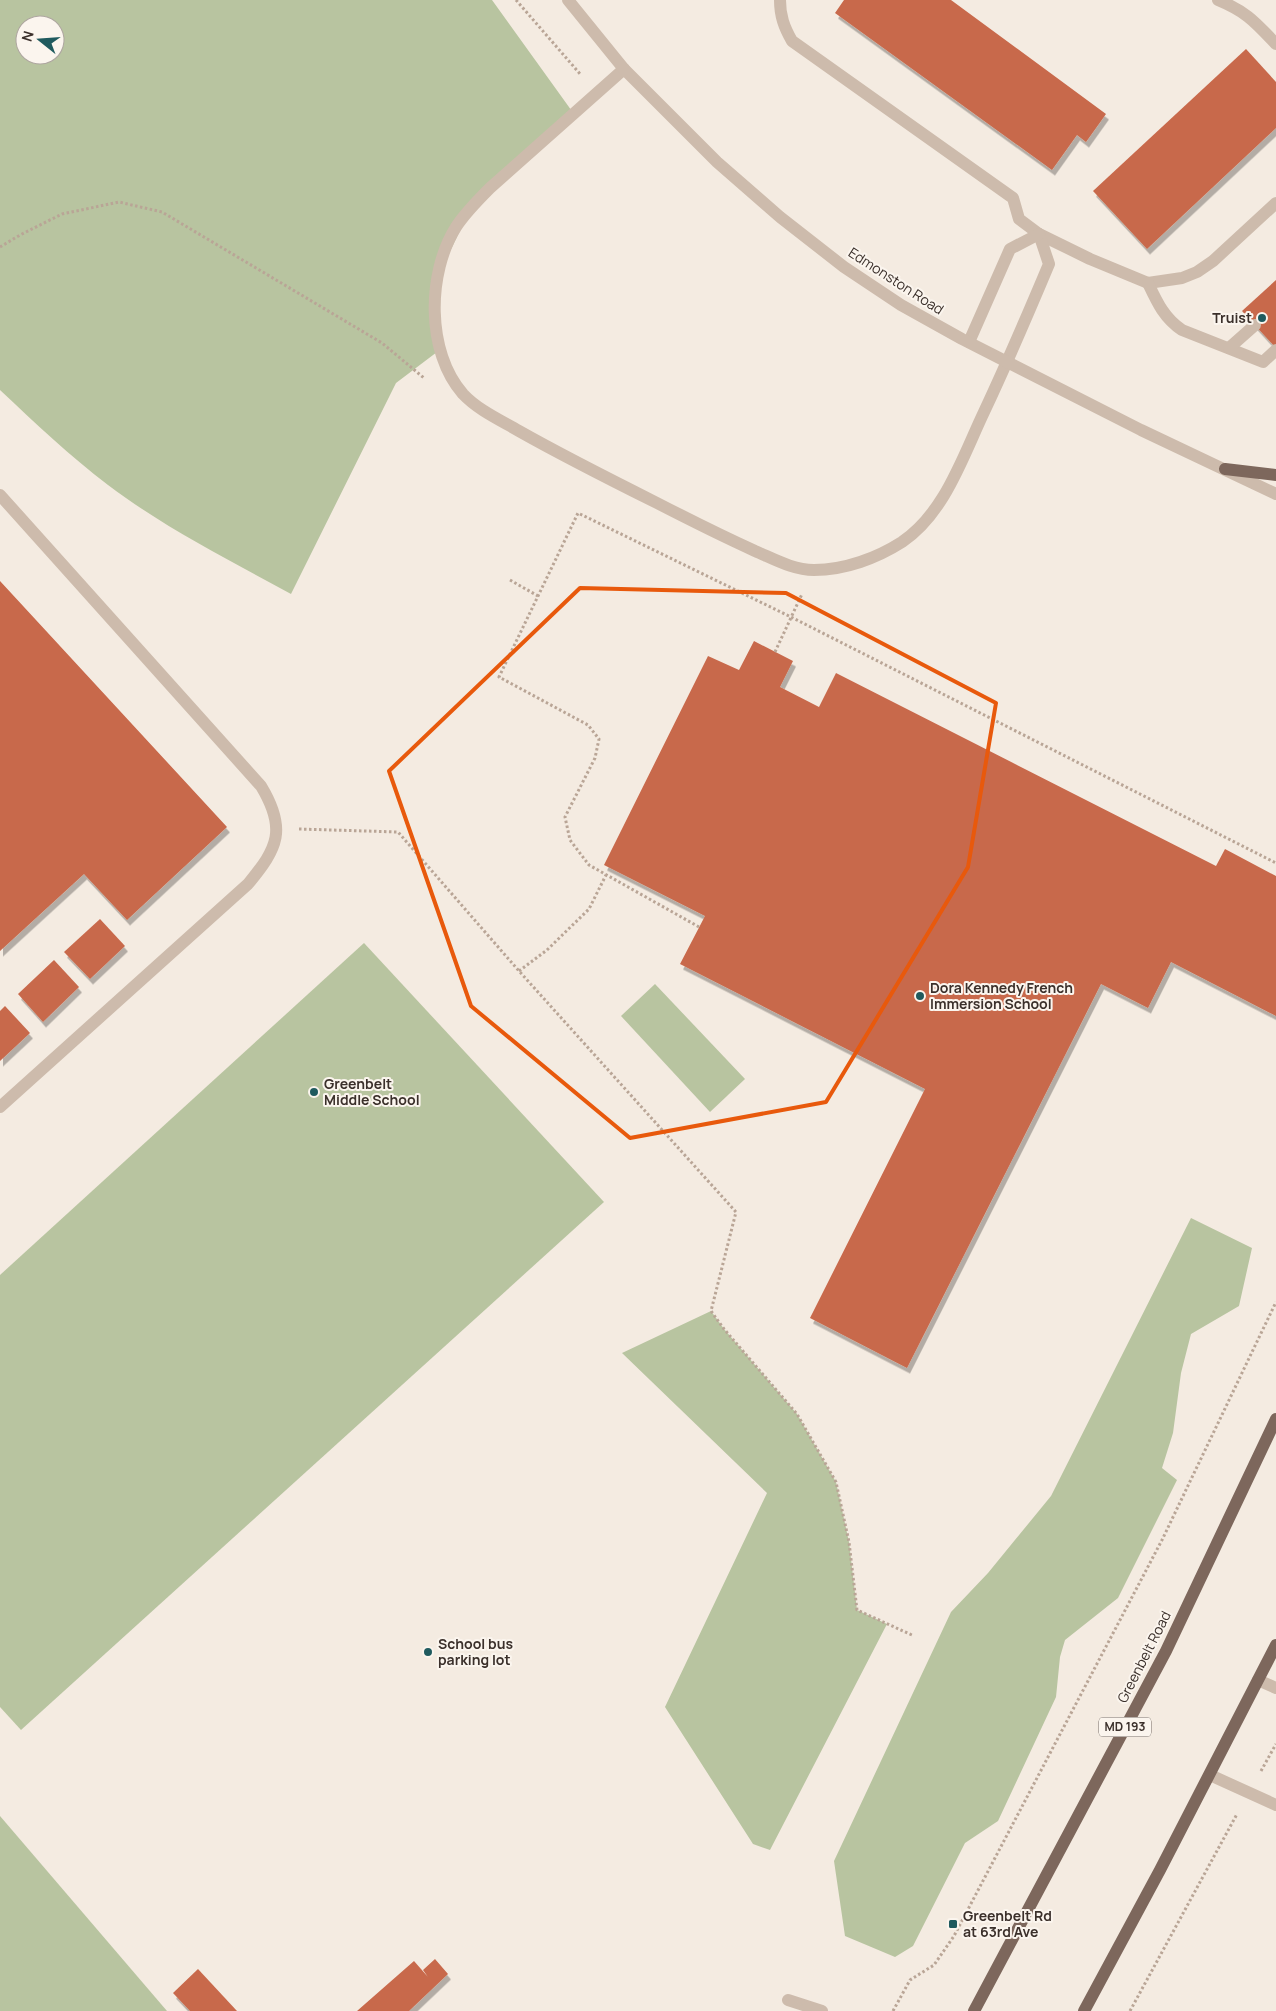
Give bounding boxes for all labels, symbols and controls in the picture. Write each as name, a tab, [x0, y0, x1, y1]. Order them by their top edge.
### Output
north arrow	[15, 15, 65, 65]
text: N	[17, 28, 38, 44]
street label: Edmonston Road	[845, 243, 948, 318]
place label: Truist	[1212, 308, 1252, 327]
marker: Truist	[1256, 312, 1268, 324]
place label: Dora Kennedy French Immersion School	[930, 978, 1073, 1013]
marker: Dora Kennedy French Immersion School	[914, 990, 926, 1002]
place label: Greenbelt Middle School	[324, 1074, 420, 1109]
marker: Greenbelt Middle School	[308, 1086, 320, 1098]
street label: Greenbelt Road	[1112, 1608, 1175, 1706]
place label: School bus parking lot	[438, 1634, 513, 1669]
marker: School bus parking lot	[422, 1646, 434, 1658]
road number: MD 193	[1099, 1718, 1151, 1736]
place label: Greenbelt Rd at 63rd Ave	[963, 1906, 1052, 1941]
marker: Greenbelt Rd at 63rd Ave	[947, 1918, 959, 1930]

